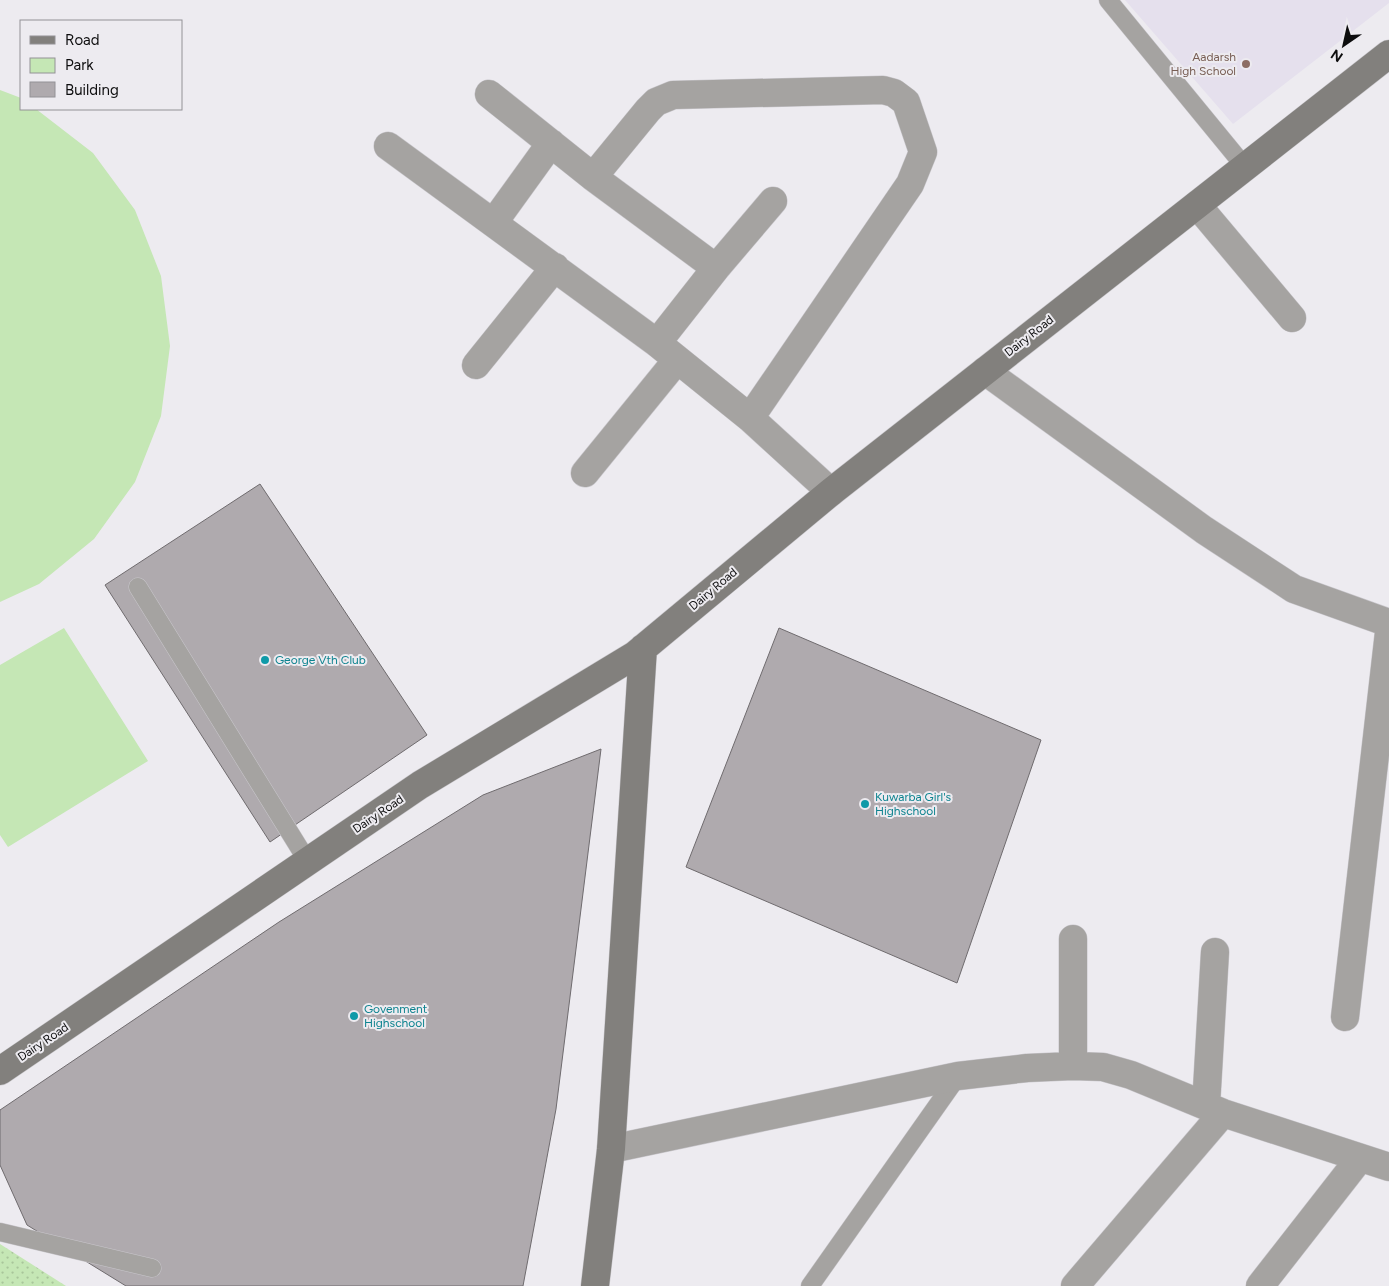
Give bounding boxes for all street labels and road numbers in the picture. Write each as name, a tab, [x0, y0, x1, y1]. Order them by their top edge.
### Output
street label: Dairy Road	[1002, 313, 1056, 359]
street label: Dairy Road	[686, 565, 740, 613]
street label: Dairy Road	[350, 792, 406, 836]
street label: Dairy Road	[15, 1020, 71, 1064]

